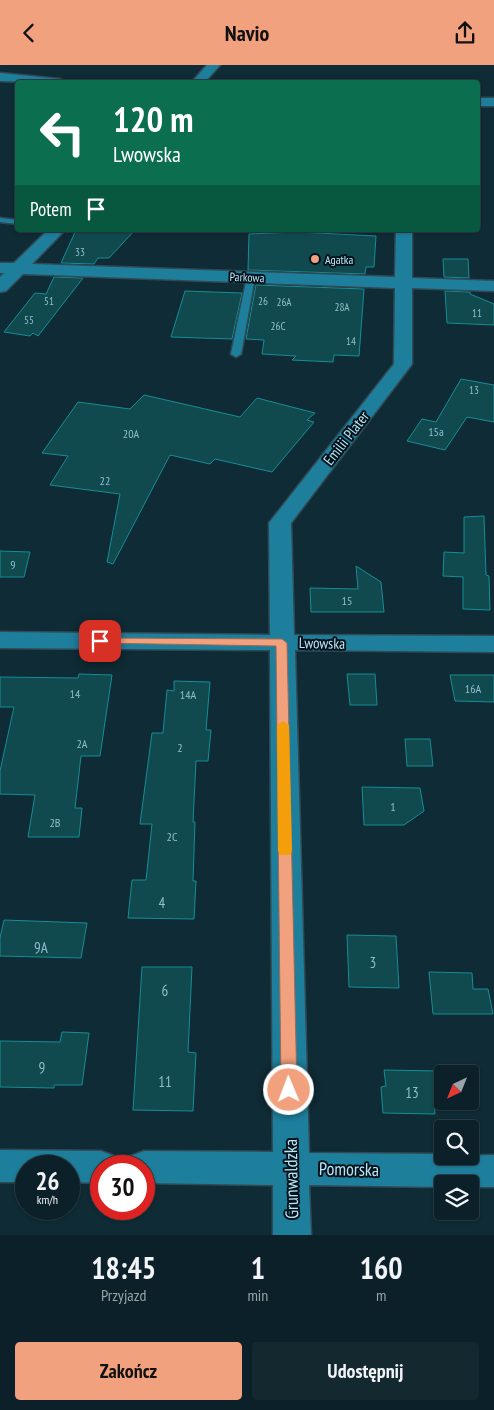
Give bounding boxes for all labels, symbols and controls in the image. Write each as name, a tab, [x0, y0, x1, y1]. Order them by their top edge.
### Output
icon: back	[15, 19, 43, 47]
text: Navio	[225, 19, 269, 47]
icon: share	[451, 19, 479, 47]
text: 120 m	[113, 96, 194, 142]
icon: left	[30, 100, 95, 165]
text: Lwowska	[113, 140, 181, 168]
icon: arrive	[82, 195, 110, 223]
text: Potem	[30, 197, 72, 221]
house number: 33	[75, 245, 85, 259]
place label: Agatka	[325, 252, 353, 267]
marker: Agatka	[309, 253, 321, 265]
street label: Parkowa	[229, 269, 265, 285]
house number: 51	[44, 294, 54, 308]
house number: 26	[258, 294, 268, 308]
house number: 26A	[276, 295, 292, 309]
house number: 28A	[334, 300, 350, 314]
house number: 11	[472, 306, 482, 320]
house number: 55	[24, 313, 34, 327]
house number: 26C	[271, 319, 285, 333]
house number: 14	[346, 334, 356, 348]
house number: 13	[469, 383, 479, 397]
street label: Emilii Plater	[319, 407, 373, 469]
house number: 15a	[428, 424, 444, 439]
house number: 20A	[123, 426, 140, 441]
house number: 22	[100, 473, 110, 488]
house number: 9	[10, 557, 16, 572]
house number: 15	[342, 593, 352, 608]
pin	[79, 620, 121, 662]
icon: arrive	[86, 627, 114, 655]
street label: Lwowska	[299, 633, 345, 653]
house number: 16A	[465, 681, 482, 696]
house number: 14	[70, 686, 81, 701]
house number: 14A	[180, 687, 197, 702]
house number: 2A	[76, 736, 88, 751]
house number: 2	[177, 740, 183, 755]
house number: 1	[390, 799, 396, 814]
house number: 2B	[49, 815, 61, 830]
house number: 2C	[167, 829, 178, 844]
house number: 4	[159, 893, 166, 912]
house number: 9A	[34, 938, 49, 957]
house number: 3	[370, 953, 376, 972]
house number: 6	[162, 981, 169, 1000]
house number: 9	[39, 1058, 45, 1077]
position arrow	[262, 1063, 314, 1115]
north arrow	[434, 1065, 479, 1110]
map controls	[434, 1065, 479, 1220]
house number: 11	[158, 1072, 172, 1091]
house number: 13	[405, 1083, 419, 1102]
button: search	[434, 1120, 479, 1165]
street label: Grunwaldzka	[279, 1139, 303, 1219]
speed limit sign: 30	[90, 1155, 155, 1220]
street label: Pomorska	[319, 1157, 379, 1181]
text: 26	[36, 1165, 59, 1197]
button: layers	[434, 1175, 479, 1220]
text: km/h	[37, 1192, 58, 1207]
text: 18:45	[91, 1248, 156, 1287]
text: 1	[251, 1248, 265, 1287]
text: 160	[360, 1248, 403, 1287]
text: Przyjazd	[101, 1285, 146, 1305]
text: min	[247, 1285, 268, 1305]
text: m	[376, 1285, 386, 1305]
button: Zakończ	[15, 1342, 242, 1400]
button: Udostępnij	[252, 1342, 479, 1400]

